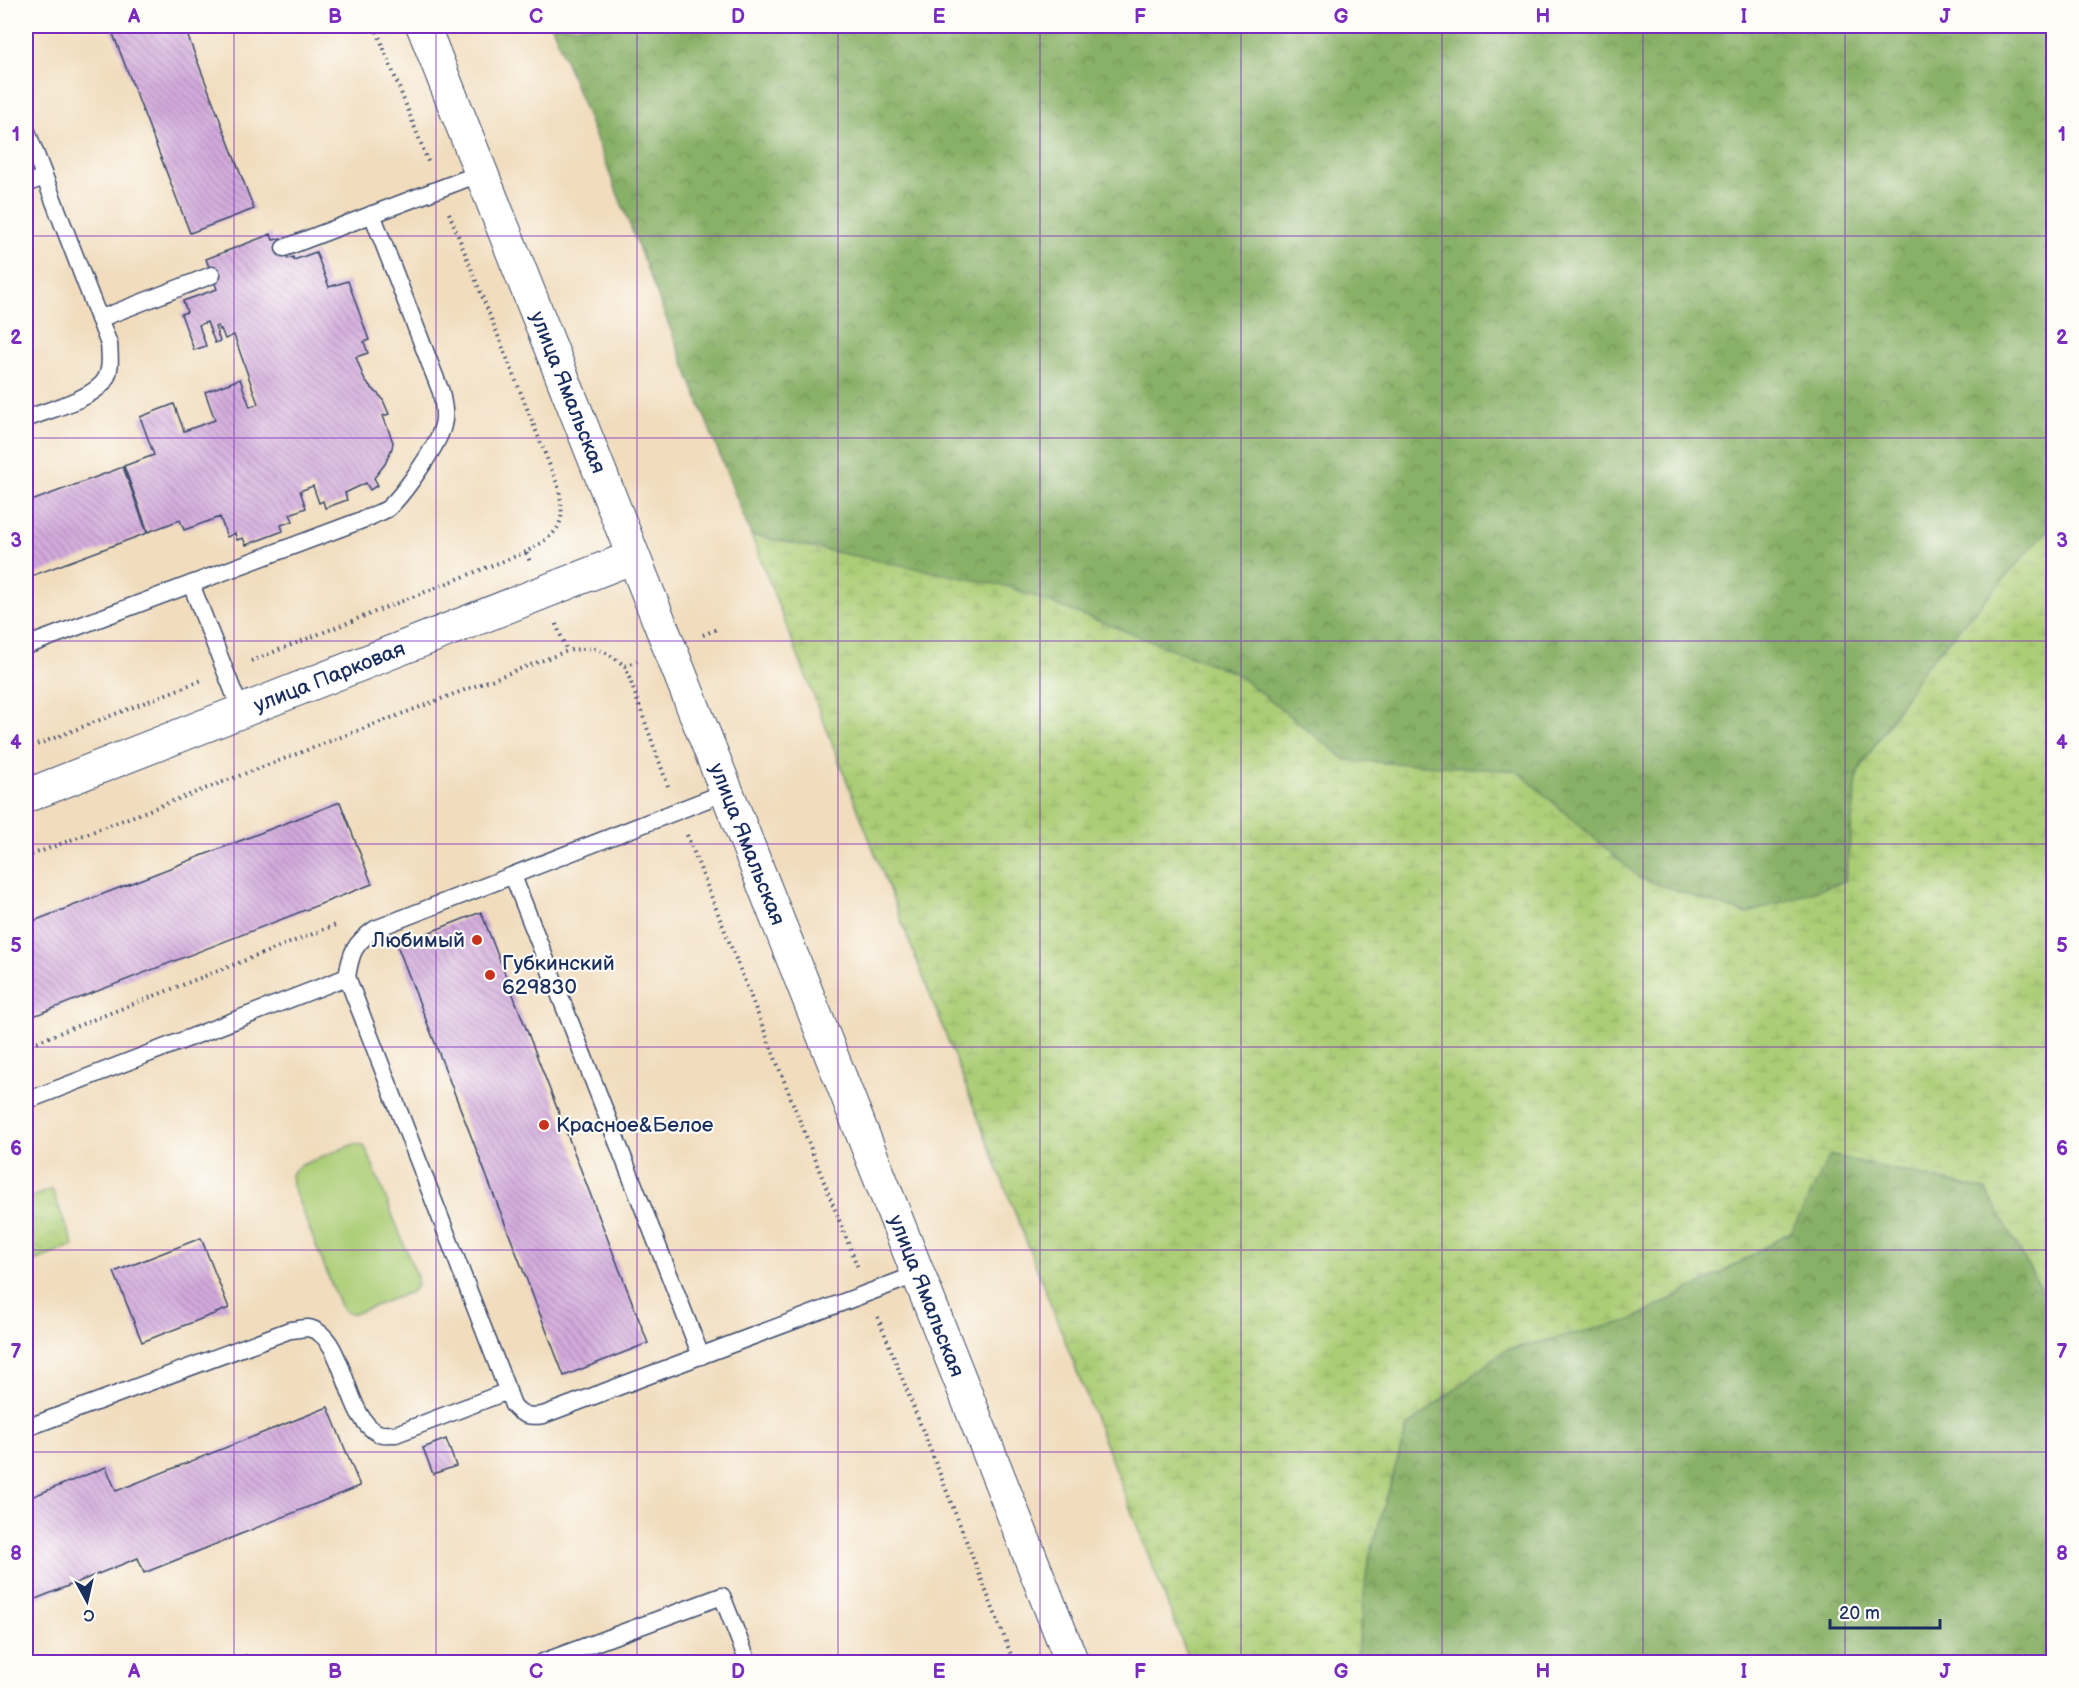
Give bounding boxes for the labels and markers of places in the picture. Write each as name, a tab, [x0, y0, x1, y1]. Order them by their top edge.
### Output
place label: Любимый	[371, 928, 465, 953]
marker: Любимый	[470, 933, 484, 947]
place label: Губкинский 629830	[502, 951, 615, 1000]
marker: Губкинский 629830	[483, 968, 497, 982]
place label: Красное&Белое	[556, 1113, 714, 1138]
marker: Красное&Белое	[537, 1118, 551, 1132]

